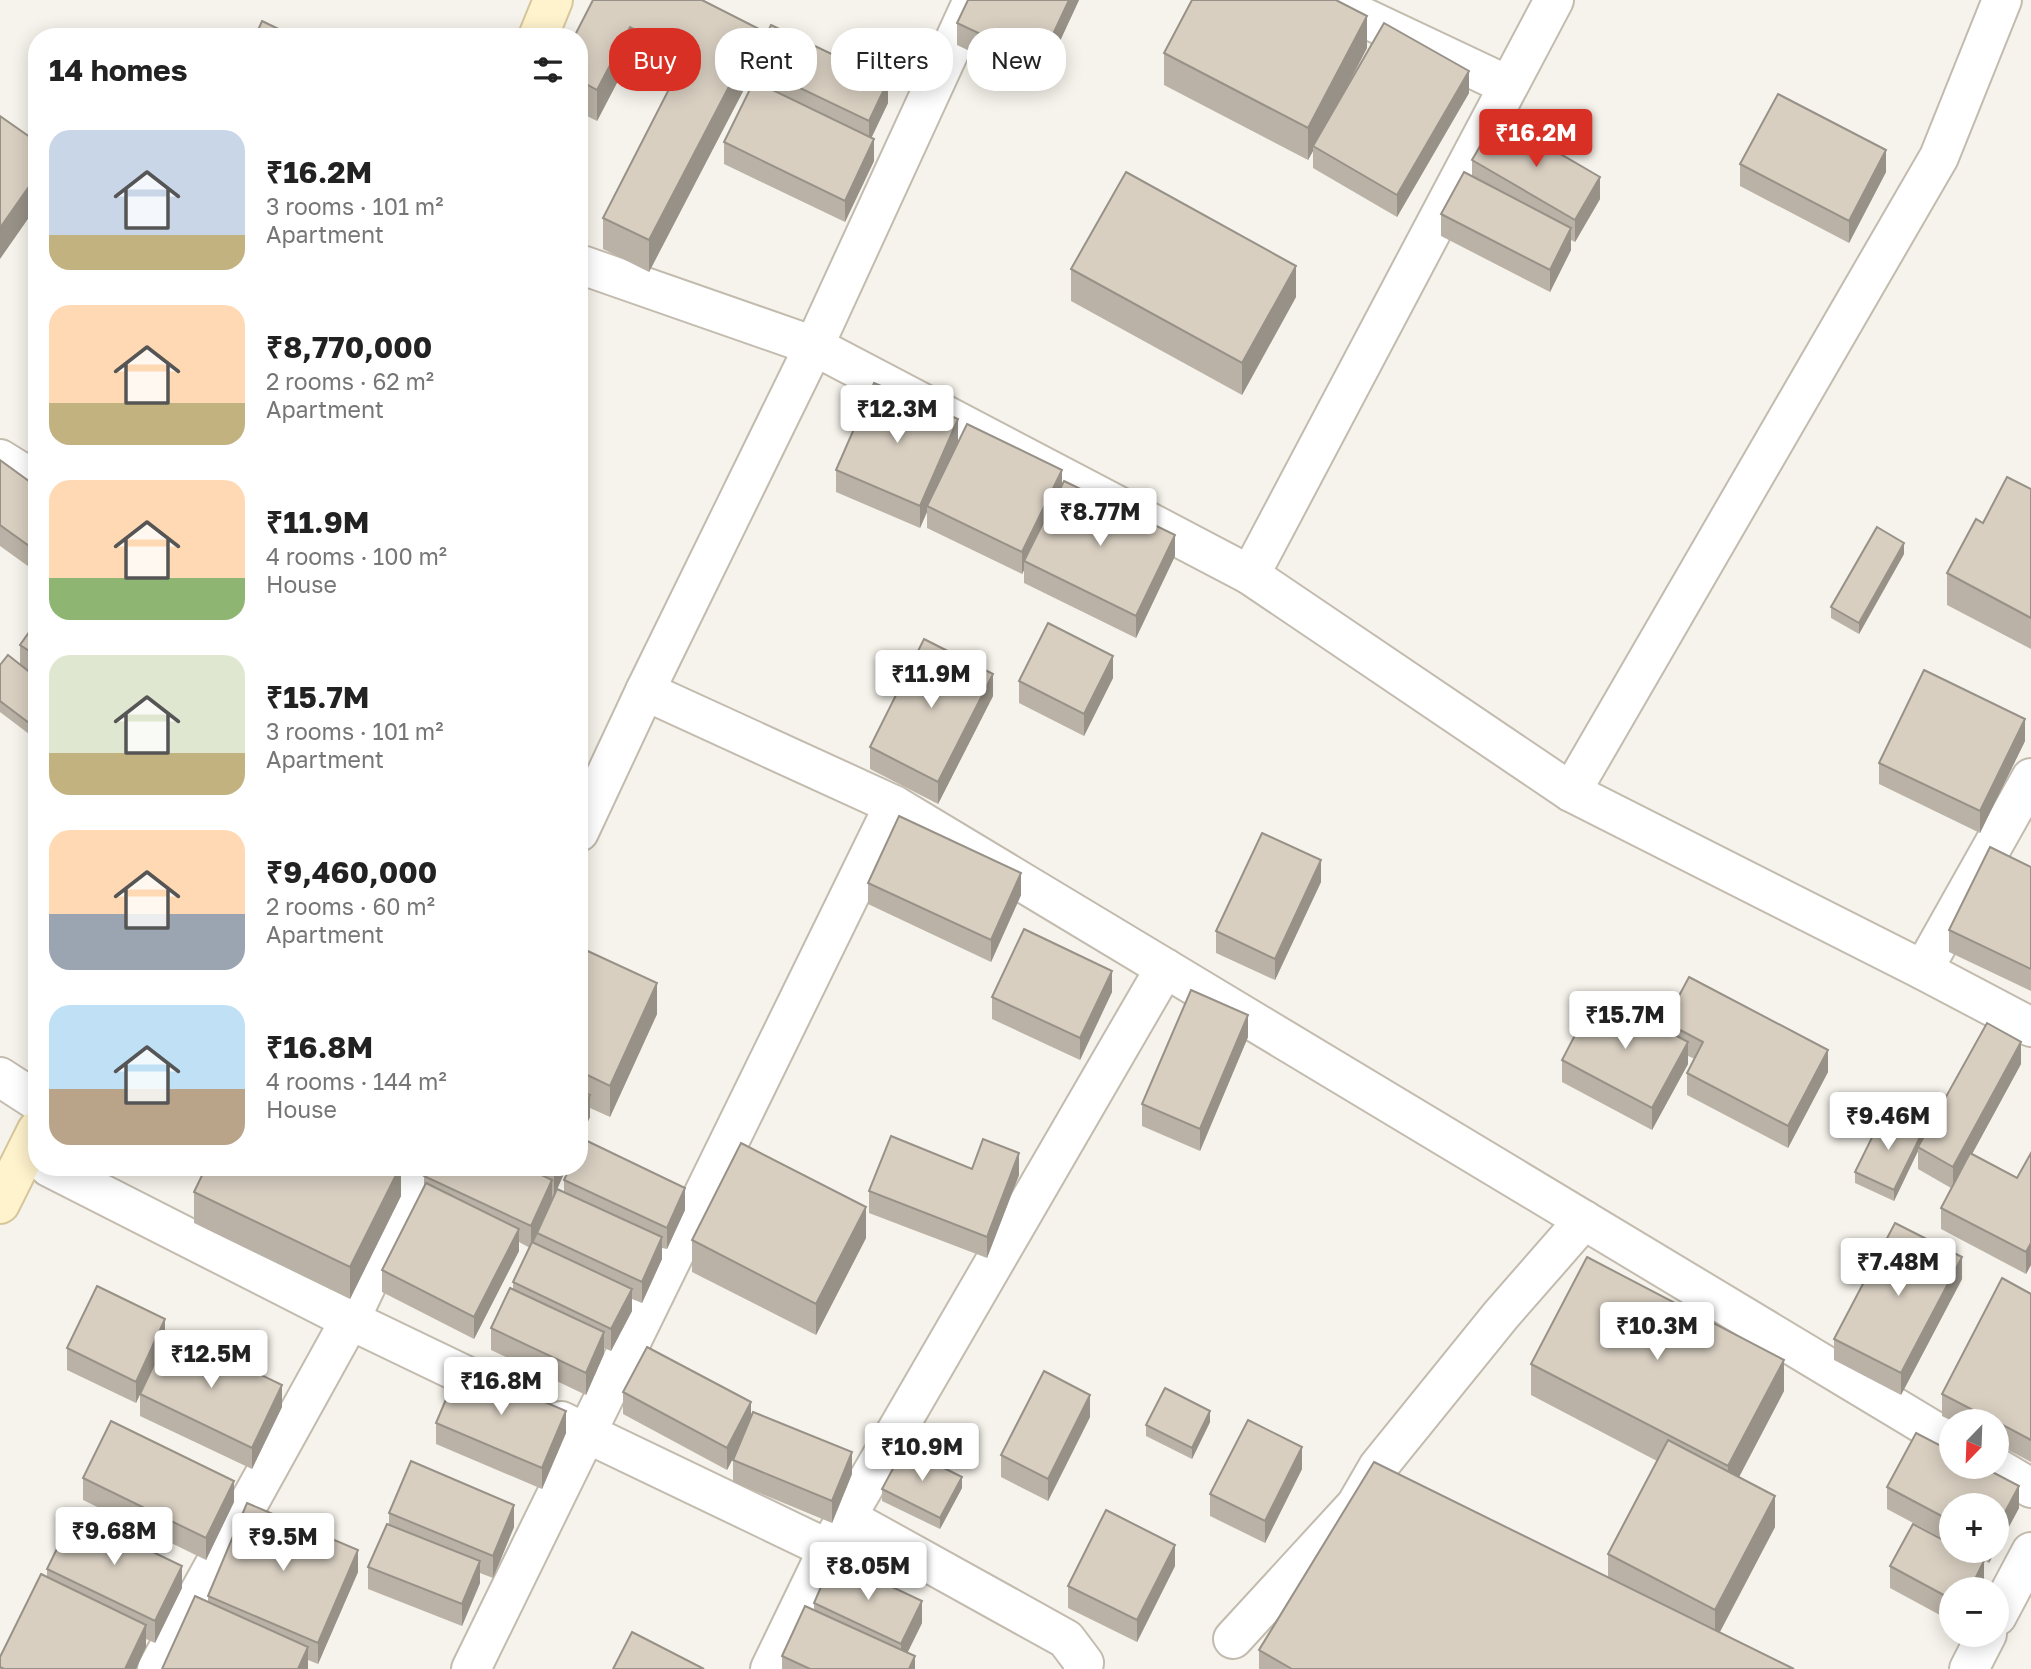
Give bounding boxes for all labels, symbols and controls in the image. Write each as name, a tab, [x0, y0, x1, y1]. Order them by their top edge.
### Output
chip: Buy	[609, 28, 701, 91]
chip: Rent	[715, 28, 817, 91]
chip: Filters	[831, 28, 953, 91]
chip: New	[967, 28, 1066, 91]
icon: filters	[529, 51, 567, 89]
text: 14 homes	[49, 52, 188, 88]
pin: ₹16.2M	[1479, 110, 1593, 169]
text: ₹16.2M	[1495, 118, 1577, 146]
text: ₹16.2M	[266, 154, 372, 190]
icon: home	[105, 158, 189, 242]
text: 3 rooms · 101 m²	[266, 192, 443, 220]
text: Apartment	[266, 220, 384, 248]
text: ₹8,770,000	[266, 329, 432, 365]
icon: home	[105, 333, 189, 417]
text: 2 rooms · 62 m²	[266, 367, 434, 395]
pin: ₹12.3M	[840, 386, 954, 445]
text: ₹12.3M	[857, 394, 937, 422]
text: Apartment	[266, 395, 384, 423]
pin: ₹8.77M	[1043, 489, 1157, 548]
text: ₹8.77M	[1060, 497, 1140, 525]
text: ₹11.9M	[266, 504, 369, 540]
icon: home	[105, 508, 189, 592]
text: 4 rooms · 100 m²	[266, 542, 447, 570]
text: House	[266, 570, 337, 598]
pin: ₹11.9M	[874, 650, 988, 710]
text: ₹11.9M	[891, 659, 971, 687]
text: ₹15.7M	[266, 679, 370, 715]
icon: home	[105, 683, 189, 767]
text: 3 rooms · 101 m²	[266, 717, 443, 745]
text: Apartment	[266, 745, 384, 773]
text: ₹9,460,000	[266, 854, 437, 890]
icon: home	[105, 858, 189, 942]
text: 2 rooms · 60 m²	[266, 892, 435, 920]
text: Apartment	[266, 920, 384, 948]
pin: ₹15.7M	[1568, 992, 1682, 1051]
text: ₹15.7M	[1585, 1000, 1665, 1028]
text: ₹16.8M	[266, 1029, 373, 1065]
icon: home	[105, 1033, 189, 1117]
text: 4 rooms · 144 m²	[266, 1067, 447, 1095]
pin: ₹9.46M	[1831, 1092, 1945, 1152]
text: House	[266, 1095, 337, 1123]
text: ₹9.46M	[1846, 1101, 1930, 1129]
pin: ₹7.48M	[1841, 1238, 1955, 1298]
text: ₹7.48M	[1857, 1247, 1939, 1275]
pin: ₹10.3M	[1600, 1302, 1714, 1362]
text: ₹10.3M	[1616, 1311, 1698, 1339]
pin: ₹12.5M	[154, 1330, 268, 1390]
text: ₹12.5M	[171, 1339, 251, 1367]
pin: ₹16.8M	[444, 1358, 558, 1417]
text: ₹16.8M	[460, 1366, 542, 1394]
north arrow	[1939, 1409, 2009, 1479]
map controls	[1939, 1409, 2009, 1647]
pin: ₹10.9M	[865, 1424, 979, 1483]
text: ₹10.9M	[881, 1432, 963, 1460]
button: +	[1939, 1493, 2009, 1563]
pin: ₹9.68M	[57, 1508, 171, 1567]
pin: ₹9.5M	[234, 1514, 332, 1573]
text: ₹9.68M	[72, 1516, 156, 1544]
text: ₹9.5M	[248, 1522, 318, 1550]
pin: ₹8.05M	[811, 1542, 925, 1602]
text: ₹8.05M	[826, 1551, 910, 1579]
button: −	[1939, 1577, 2009, 1647]

